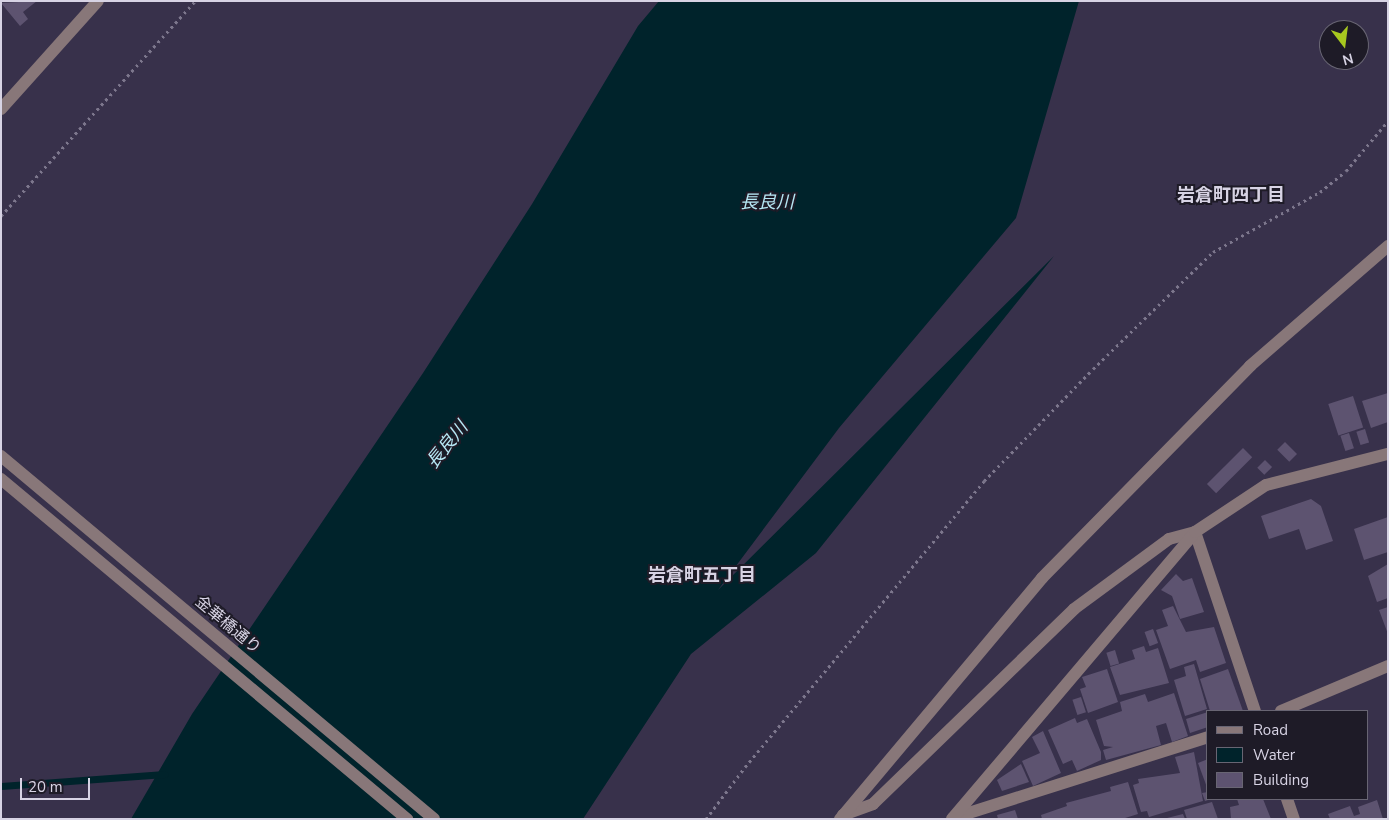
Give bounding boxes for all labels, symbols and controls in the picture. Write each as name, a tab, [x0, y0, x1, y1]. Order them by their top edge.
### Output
north arrow	[1319, 20, 1369, 70]
text: N	[1340, 48, 1355, 70]
district label: 岩倉町四丁目	[1177, 184, 1285, 206]
water label: 長良川	[740, 191, 794, 213]
water label: 長良川	[422, 417, 472, 473]
district label: 岩倉町五丁目	[648, 564, 756, 586]
street label: 金華橋通り	[191, 592, 265, 658]
legend	[1206, 710, 1369, 800]
text: Road	[1253, 720, 1288, 740]
text: Water	[1253, 745, 1295, 765]
scale bar	[22, 768, 92, 800]
text: Building	[1253, 770, 1309, 790]
text: 20 m	[28, 777, 63, 797]

